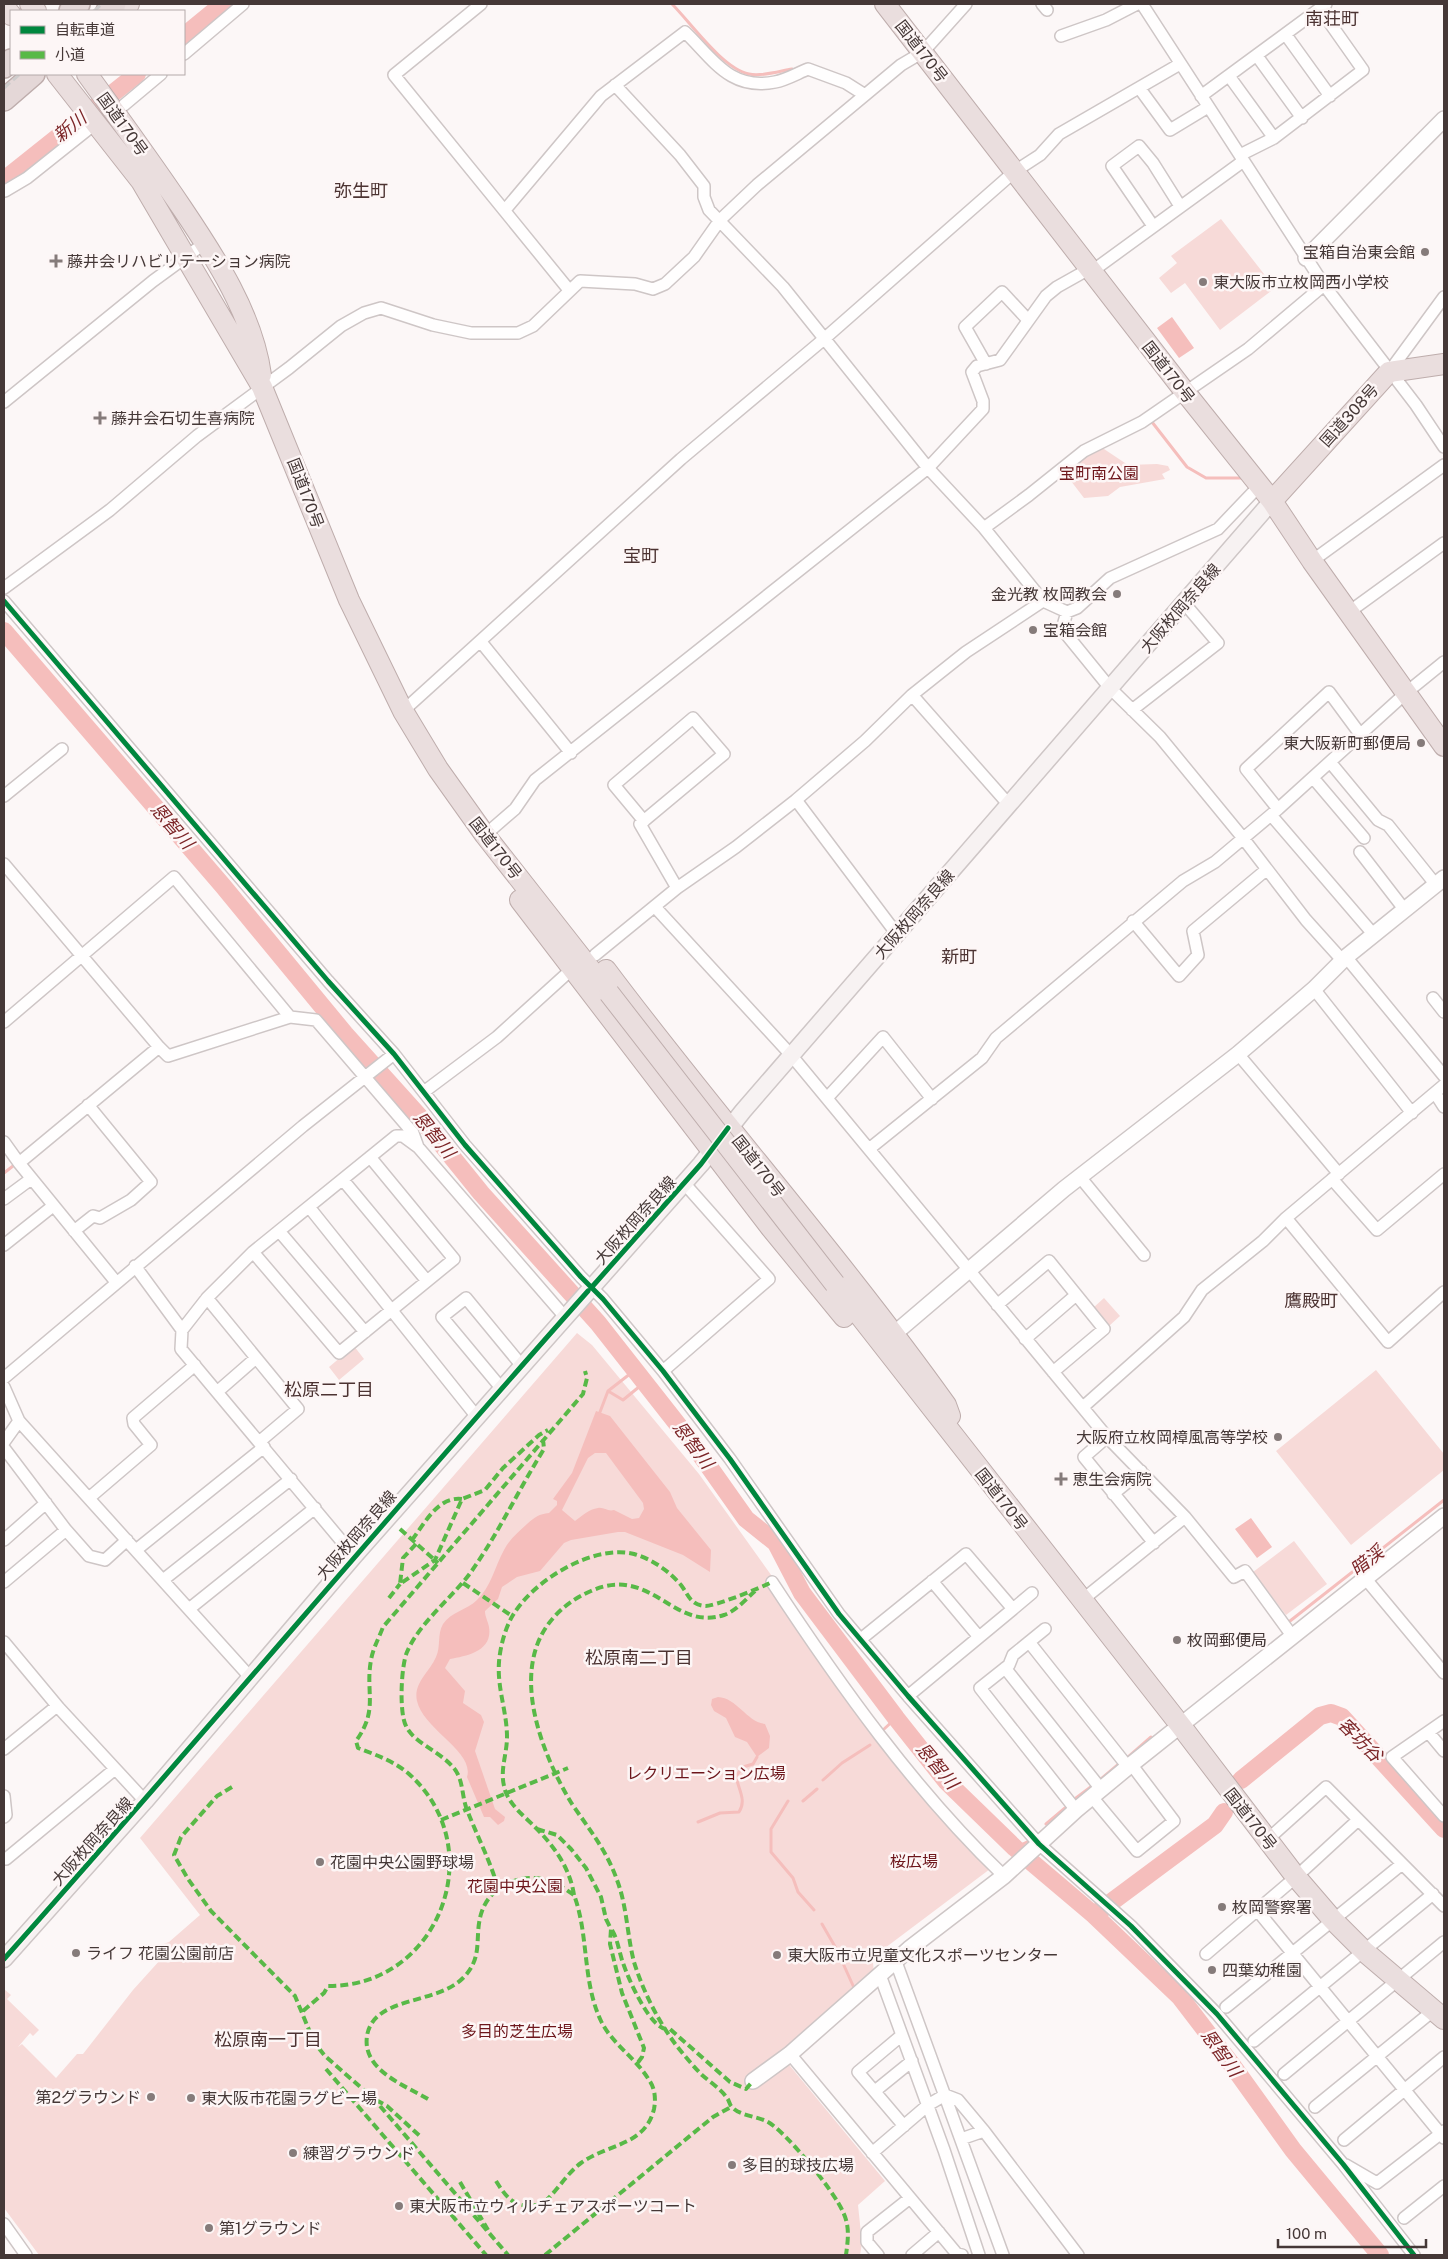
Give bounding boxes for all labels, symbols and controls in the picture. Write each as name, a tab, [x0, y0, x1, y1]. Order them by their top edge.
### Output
district label: 南荘町	[1305, 8, 1359, 29]
legend	[10, 10, 185, 75]
street label: 国道170号	[891, 16, 952, 86]
text: 自転車道	[55, 21, 115, 38]
text: 小道	[55, 46, 85, 63]
street label: 国道170号	[93, 89, 152, 160]
water label: 新川	[49, 106, 92, 146]
district label: 弥生町	[334, 180, 388, 201]
place label: 宝箱自治東会館	[1303, 243, 1415, 262]
marker: 宝箱自治東会館	[1419, 246, 1431, 258]
place label: 藤井会リハビリテーション病院	[67, 252, 291, 271]
marker: 藤井会リハビリテーション病院	[49, 254, 63, 268]
place label: 東大阪市立枚岡西小学校	[1213, 273, 1389, 292]
marker: 東大阪市立枚岡西小学校	[1197, 276, 1209, 288]
street label: 国道170号	[1138, 337, 1199, 407]
street label: 国道308号	[1316, 380, 1383, 451]
place label: 藤井会石切生喜病院	[111, 409, 255, 428]
marker: 藤井会石切生喜病院	[93, 411, 107, 425]
street label: 国道170号	[283, 455, 328, 531]
park label: 宝町南公園	[1059, 464, 1139, 483]
district label: 宝町	[623, 545, 659, 566]
street label: 大阪枚岡奈良線	[1136, 560, 1224, 657]
place label: 金光教 枚岡教会	[991, 585, 1107, 604]
marker: 金光教 枚岡教会	[1111, 588, 1123, 600]
place label: 宝箱会館	[1043, 621, 1107, 640]
marker: 宝箱会館	[1027, 624, 1039, 636]
place label: 東大阪新町郵便局	[1283, 734, 1411, 753]
marker: 東大阪新町郵便局	[1415, 737, 1427, 749]
water label: 恩智川	[147, 798, 199, 854]
street label: 国道170号	[465, 813, 526, 883]
street label: 大阪枚岡奈良線	[870, 866, 958, 963]
district label: 新町	[941, 946, 977, 967]
water label: 恩智川	[409, 1107, 461, 1164]
street label: 国道170号	[728, 1131, 789, 1201]
street label: 大阪枚岡奈良線	[591, 1172, 680, 1268]
district label: 鷹殿町	[1284, 1290, 1338, 1311]
district label: 松原二丁目	[284, 1379, 374, 1400]
water label: 恩智川	[669, 1417, 719, 1474]
place label: 大阪府立枚岡樟風高等学校	[1076, 1428, 1268, 1447]
marker: 大阪府立枚岡樟風高等学校	[1272, 1431, 1284, 1443]
street label: 国道170号	[971, 1464, 1032, 1534]
place label: 恵生会病院	[1072, 1470, 1152, 1489]
marker: 恵生会病院	[1054, 1472, 1068, 1486]
street label: 大阪枚岡奈良線	[312, 1487, 400, 1584]
water label: 暗渓	[1346, 1540, 1389, 1580]
place label: 枚岡郵便局	[1187, 1631, 1267, 1650]
marker: 枚岡郵便局	[1171, 1634, 1183, 1646]
district label: 松原南二丁目	[585, 1647, 693, 1668]
water label: 客坊谷	[1334, 1713, 1388, 1768]
water label: 恩智川	[912, 1738, 964, 1795]
park label: レクリエーション広場	[626, 1764, 786, 1783]
street label: 国道170号	[1220, 1784, 1281, 1854]
street label: 大阪枚岡奈良線	[48, 1793, 137, 1889]
park label: 桜広場	[890, 1852, 938, 1871]
place label: 花園中央公園野球場	[330, 1853, 474, 1872]
marker: 花園中央公園野球場	[314, 1856, 326, 1868]
park label: 花園中央公園	[467, 1877, 563, 1896]
place label: 枚岡警察署	[1232, 1898, 1312, 1917]
marker: 枚岡警察署	[1216, 1901, 1228, 1913]
place label: ライフ 花園公園前店	[86, 1944, 234, 1963]
place label: 東大阪市立児童文化スポーツセンター	[787, 1946, 1059, 1965]
marker: ライフ 花園公園前店	[70, 1947, 82, 1959]
marker: 東大阪市立児童文化スポーツセンター	[771, 1949, 783, 1961]
place label: 四葉幼稚園	[1222, 1961, 1302, 1980]
marker: 四葉幼稚園	[1206, 1964, 1218, 1976]
park label: 多目的芝生広場	[461, 2022, 573, 2041]
water label: 恩智川	[1197, 2025, 1247, 2082]
district label: 松原南一丁目	[214, 2029, 322, 2050]
place label: 第2グラウンド	[35, 2088, 141, 2107]
place label: 東大阪市花園ラグビー場	[201, 2089, 377, 2108]
marker: 第2グラウンド	[145, 2091, 157, 2103]
marker: 東大阪市花園ラグビー場	[185, 2092, 197, 2104]
place label: 練習グラウンド	[303, 2144, 415, 2163]
marker: 練習グラウンド	[287, 2147, 299, 2159]
place label: 多目的球技広場	[742, 2156, 854, 2175]
marker: 多目的球技広場	[726, 2159, 738, 2171]
place label: 東大阪市立ウィルチェアスポーツコート	[409, 2197, 697, 2216]
marker: 東大阪市立ウィルチェアスポーツコート	[393, 2200, 405, 2212]
scale bar	[1278, 2216, 1426, 2248]
place label: 第1グラウンド	[219, 2219, 322, 2238]
marker: 第1グラウンド	[203, 2222, 215, 2234]
text: 100 m	[1286, 2225, 1327, 2242]

